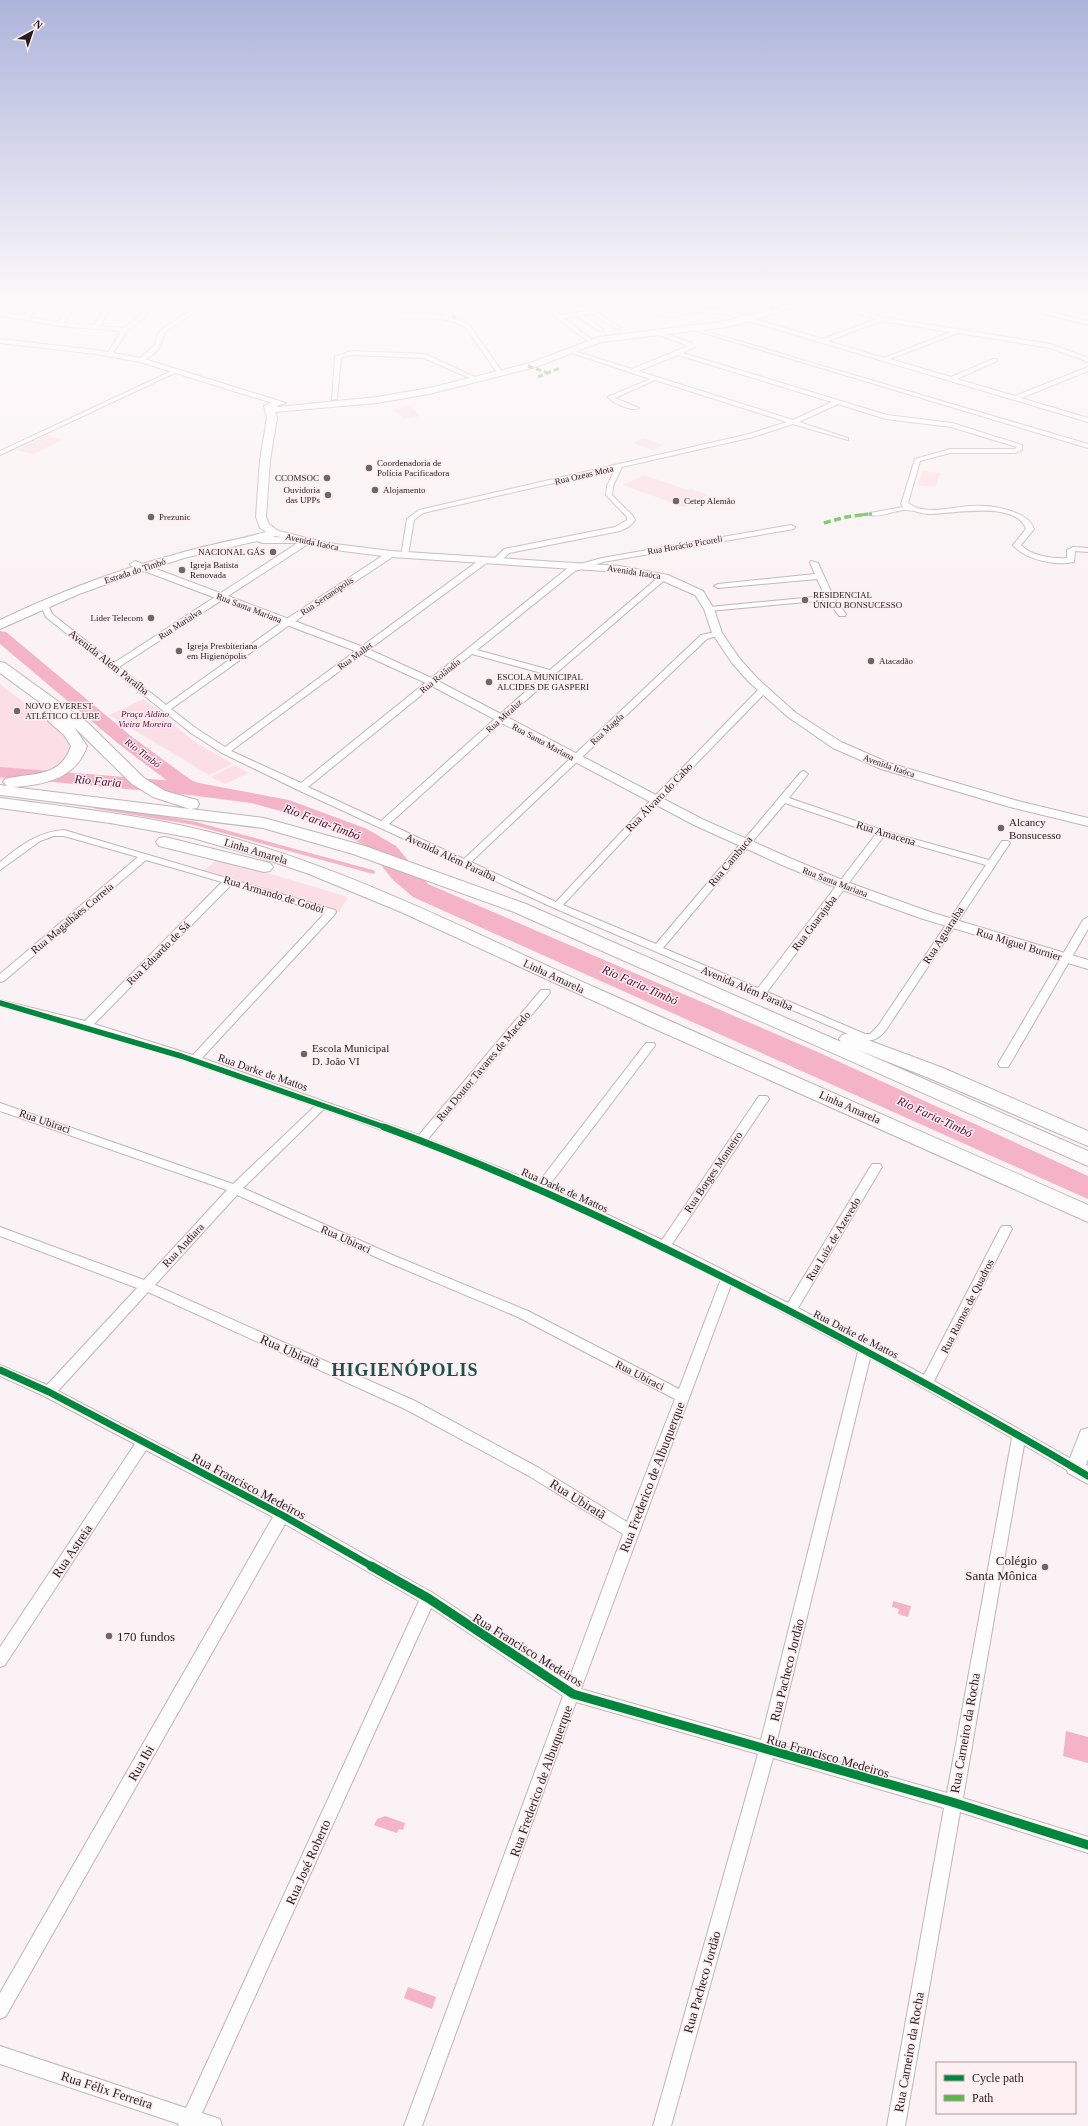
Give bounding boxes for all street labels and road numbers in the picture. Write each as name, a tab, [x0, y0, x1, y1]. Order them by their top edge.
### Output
street label: Rua Ozeas Mota	[554, 463, 614, 487]
street label: Avenida Itaóca	[285, 531, 339, 553]
street label: Rua Horácio Picoreli	[647, 533, 724, 557]
street label: Estrada do Timbó	[103, 556, 167, 586]
street label: Avenida Itaóca	[607, 563, 661, 581]
street label: Rua Sertanópolis	[299, 574, 356, 617]
street label: Rua Santa Mariana	[215, 591, 283, 625]
street label: Rua Marialva	[157, 606, 203, 642]
street label: Avenida Além Paraíba	[66, 627, 152, 697]
street label: Rua Mallet	[336, 640, 375, 672]
street label: Rua Rolândia	[418, 657, 462, 695]
street label: Rua Miraluz	[484, 697, 524, 735]
street label: Rua Magda	[588, 711, 626, 747]
street label: Rua Santa Mariana	[510, 721, 576, 763]
street label: Avenida Itaóca	[862, 752, 916, 780]
street label: Rua Álvaro do Cabo	[623, 760, 695, 834]
street label: Rua Amacena	[855, 818, 917, 848]
street label: Avenida Além Paraíba	[404, 831, 498, 883]
street label: Rua Cambuca	[705, 833, 755, 889]
street label: Linha Amarela	[223, 836, 289, 866]
street label: Rua Santa Mariana	[801, 865, 869, 899]
street label: Rua Armando de Godoi	[222, 873, 326, 915]
street label: Rua Magalhães Correia	[28, 880, 116, 956]
street label: Rua Guarajuba	[789, 893, 839, 953]
street label: Rua Aguaraiba	[920, 904, 966, 966]
street label: Rua Eduardo de Sá	[124, 919, 192, 987]
street label: Rua Miguel Burnier	[975, 925, 1063, 963]
street label: Linha Amarela	[522, 957, 586, 995]
street label: Avenida Além Paraíba	[699, 963, 795, 1013]
street label: Rua Doutor Tavares de Macedo	[434, 1008, 533, 1123]
street label: Rua Darke de Mattos	[217, 1051, 309, 1093]
street label: Linha Amarela	[818, 1088, 883, 1126]
street label: Rua Ubiraci	[18, 1107, 72, 1135]
street label: Rua Borges Monteiro	[681, 1129, 745, 1215]
street label: Rua Darke de Mattos	[520, 1165, 610, 1215]
street label: Rua Luiz de Azevedo	[803, 1195, 863, 1283]
street label: Rua Andiara	[160, 1221, 206, 1269]
street label: Rua Ubiraci	[319, 1223, 373, 1255]
street label: Rua Ramos de Quadros	[938, 1257, 996, 1355]
street label: Rua Darke de Mattos	[811, 1307, 901, 1361]
street label: Rua Ubiratã	[258, 1331, 322, 1371]
street label: Rua Ubiraci	[613, 1358, 667, 1392]
street label: Rua Frederico de Albuquerque	[616, 1399, 688, 1554]
street label: Rua Francisco Medeiros	[189, 1450, 309, 1522]
street label: Rua Ubiratã	[547, 1476, 609, 1522]
street label: Rua Astreia	[49, 1521, 95, 1580]
street label: Rua Francisco Medeiros	[470, 1610, 586, 1690]
street label: Rua Pacheco Jordão	[767, 1617, 807, 1723]
street label: Rua Carneiro da Rocha	[947, 1672, 983, 1794]
street label: Rua Frederico de Albuquerque	[507, 1703, 575, 1859]
street label: Rua Francisco Medeiros	[765, 1731, 891, 1781]
street label: Rua Ibi	[125, 1742, 157, 1783]
street label: Rua José Roberto	[282, 1817, 334, 1907]
street label: Rua Pacheco Jordão	[680, 1929, 724, 2035]
street label: Rua Carneiro da Rocha	[891, 1991, 927, 2113]
street label: Rua Félix Ferreira	[59, 2068, 155, 2112]

